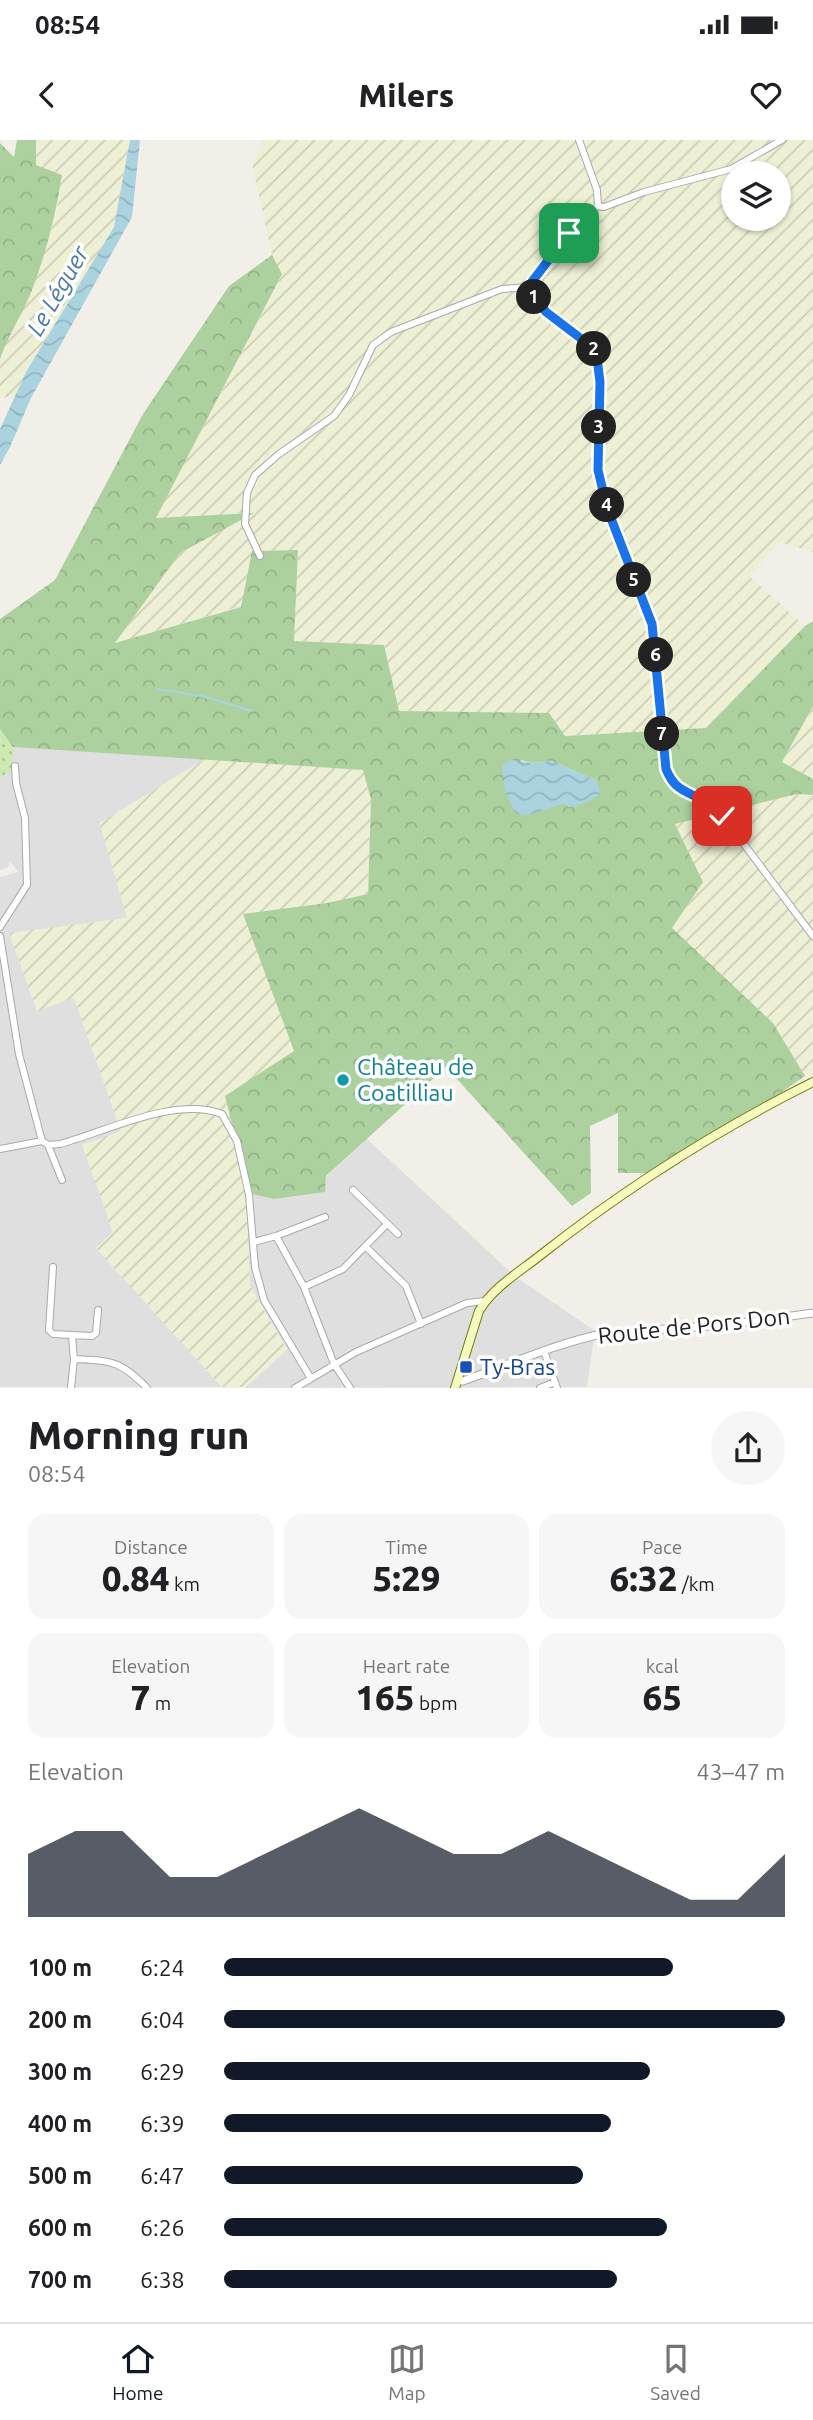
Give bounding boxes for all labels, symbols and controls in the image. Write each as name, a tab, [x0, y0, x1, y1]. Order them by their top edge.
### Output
text: 08:54	[35, 10, 100, 39]
icon: back	[28, 76, 66, 114]
icon: heart	[747, 76, 785, 114]
text: Milers	[359, 77, 454, 113]
map controls	[721, 161, 791, 231]
button: layers	[721, 161, 791, 231]
pin	[539, 203, 599, 263]
icon: arrive	[550, 214, 588, 252]
water label: Le Léguer	[21, 241, 94, 340]
pin: 1	[516, 280, 552, 314]
text: 1	[528, 285, 539, 307]
pin: 2	[576, 332, 612, 367]
text: 2	[588, 337, 599, 359]
pin: 3	[582, 410, 616, 444]
text: 3	[593, 415, 604, 437]
pin: 4	[590, 488, 624, 522]
text: 4	[601, 493, 612, 515]
pin: 5	[616, 562, 652, 598]
text: 5	[628, 568, 639, 590]
pin: 6	[638, 638, 674, 672]
text: 6	[650, 643, 661, 665]
pin: 7	[644, 716, 680, 752]
text: 7	[656, 722, 667, 744]
pin	[692, 786, 752, 846]
icon: check	[703, 797, 741, 835]
place label: Château de Coatilliau	[357, 1054, 474, 1105]
marker: Château de Coatilliau	[335, 1072, 351, 1088]
street label: Route de Pors Don	[597, 1303, 791, 1348]
place label: Ty-Bras	[480, 1354, 555, 1379]
marker: Ty-Bras	[458, 1359, 474, 1375]
button: share	[711, 1411, 785, 1485]
text: Morning run	[28, 1414, 249, 1456]
text: 08:54	[28, 1461, 86, 1486]
text: Distance	[114, 1536, 188, 1558]
text: Time	[385, 1536, 428, 1558]
text: Pace	[642, 1536, 682, 1558]
text: 0.84	[102, 1558, 170, 1598]
text: 5:29	[373, 1558, 440, 1598]
text: 6:32	[610, 1558, 677, 1598]
text: km	[170, 1573, 200, 1595]
text: /km	[677, 1573, 715, 1595]
text: Elevation	[111, 1655, 190, 1677]
text: Heart rate	[363, 1655, 450, 1677]
text: kcal	[646, 1655, 679, 1677]
text: 7	[131, 1677, 150, 1717]
text: 165	[355, 1677, 415, 1717]
text: 65	[642, 1677, 682, 1717]
text: m	[150, 1692, 171, 1714]
text: bpm	[415, 1692, 458, 1714]
text: Elevation	[28, 1759, 124, 1784]
text: 43–47 m	[697, 1759, 785, 1784]
text: 100 m	[28, 1955, 92, 1980]
text: 6:24	[140, 1955, 185, 1980]
text: 200 m	[28, 2007, 92, 2032]
text: 6:04	[140, 2007, 185, 2032]
text: 300 m	[28, 2059, 92, 2084]
text: 6:29	[140, 2059, 185, 2084]
text: 400 m	[28, 2111, 92, 2136]
text: 6:39	[140, 2111, 185, 2136]
text: 500 m	[28, 2163, 92, 2188]
text: 6:47	[140, 2163, 185, 2188]
text: 600 m	[28, 2215, 92, 2240]
text: 6:26	[140, 2215, 185, 2240]
text: 700 m	[28, 2267, 92, 2292]
text: 6:38	[140, 2267, 185, 2292]
tab: Home	[112, 2340, 163, 2404]
tab: Map	[388, 2340, 426, 2404]
tab: Saved	[650, 2340, 701, 2404]

